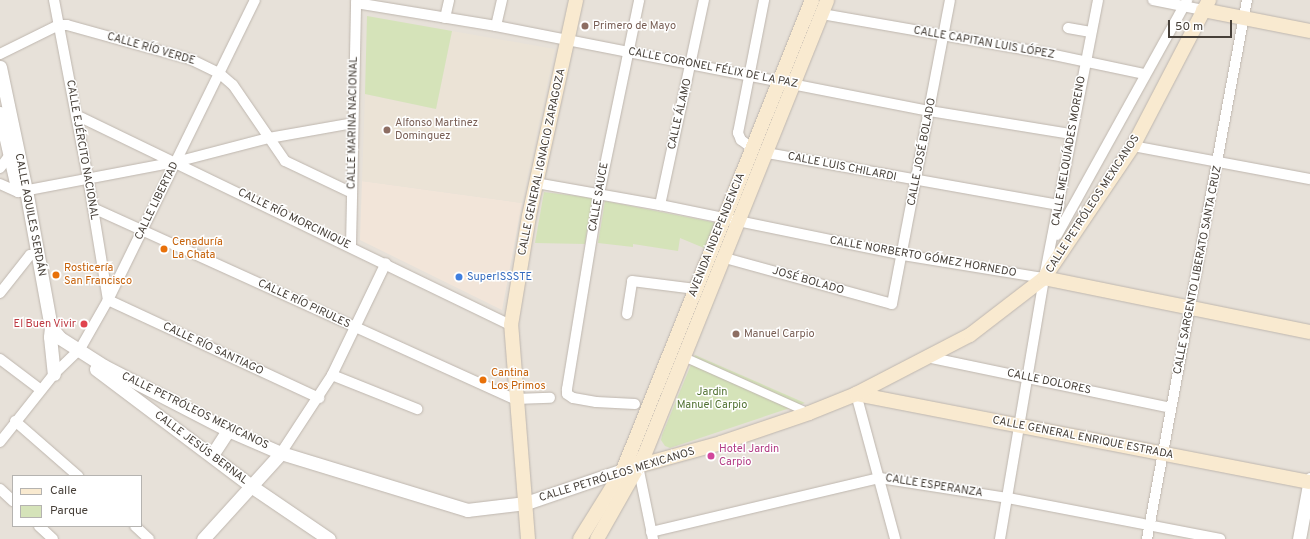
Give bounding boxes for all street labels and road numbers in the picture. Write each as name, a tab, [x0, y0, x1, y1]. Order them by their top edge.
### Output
street label: CALLE CAPITAN LUIS LÓPEZ	[912, 24, 1056, 62]
street label: CALLE RÍO VERDE	[105, 30, 197, 68]
street label: CALLE CORONEL FÉLIX DE LA PAZ	[627, 45, 799, 91]
street label: CALLE MARINA NACIONAL	[345, 56, 361, 190]
street label: CALLE GENERAL IGNACIO ZARAGOZA	[516, 67, 568, 257]
street label: CALLE MELQUÍADES MORENO	[1049, 75, 1089, 227]
street label: CALLE ÁLAMO	[665, 77, 695, 151]
street label: CALLE EJÉRCITO NACIONAL	[63, 79, 101, 221]
street label: CALLE JOSÉ BOLADO	[905, 97, 939, 207]
street label: CALLE PETRÓLEOS MEXICANOS	[1043, 132, 1143, 276]
street label: CALLE LUIS CHILARDI	[786, 150, 898, 184]
street label: CALLE AQUILES SERDÁN	[12, 152, 48, 278]
street label: CALLE LIBERTAD	[132, 160, 182, 242]
street label: CALLE SAUCE	[586, 161, 612, 233]
street label: CALLE SARGENTO LIBERATO SANTA CRUZ	[1171, 164, 1225, 376]
street label: AVENIDA INDEPENDENCIA	[686, 171, 748, 299]
street label: CALLE RÍO MORCINIQUE	[235, 186, 353, 252]
street label: CALLE NORBERTO GÓMEZ HORNEDO	[829, 234, 1017, 280]
street label: JOSÉ BOLADO	[771, 264, 845, 298]
street label: CALLE RÍO PIRULES	[256, 277, 352, 331]
street label: CALLE RÍO SANTIAGO	[160, 320, 266, 378]
street label: CALLE DOLORES	[1006, 367, 1092, 397]
street label: CALLE PETRÓLEOS MEXICANOS	[119, 370, 271, 452]
street label: CALLE JESÚS BERNAL	[152, 409, 250, 487]
street label: CALLE GENERAL ENRIQUE ESTRADA	[991, 414, 1175, 462]
street label: CALLE PETRÓLEOS MEXICANOS	[538, 445, 696, 505]
street label: CALLE ESPERANZA	[884, 472, 984, 500]

